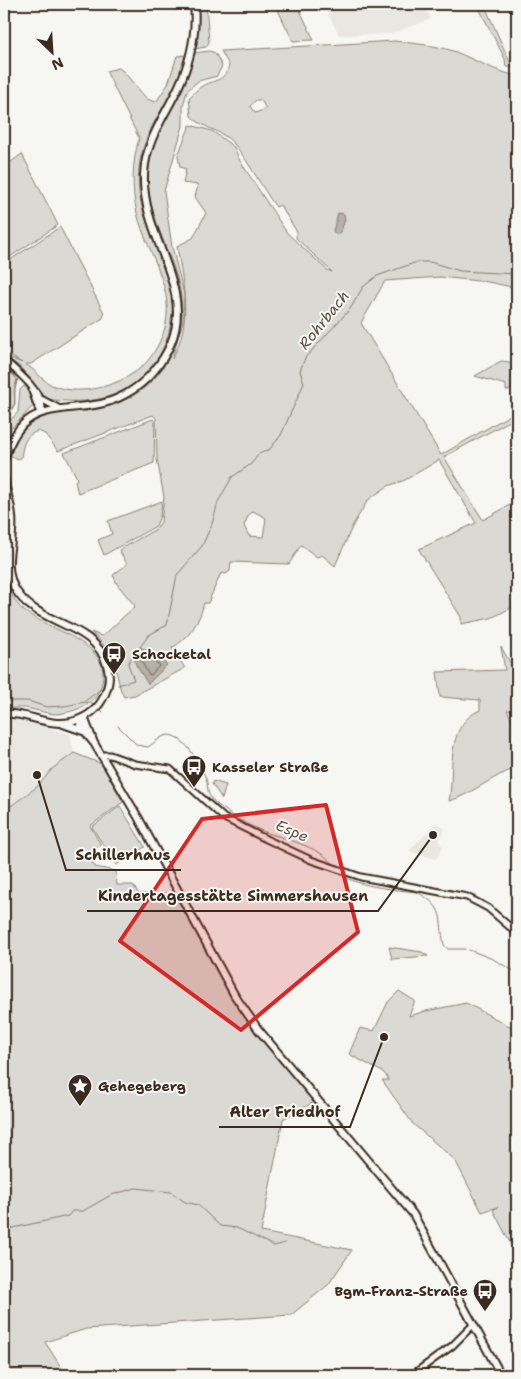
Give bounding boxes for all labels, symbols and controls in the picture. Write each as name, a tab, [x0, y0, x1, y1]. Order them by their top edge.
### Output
north arrow	[28, 28, 78, 78]
text: N	[49, 53, 66, 74]
water label: Rohrbach	[294, 286, 354, 354]
bus stop icon: Schocketal	[101, 641, 127, 675]
place label: Schocketal	[132, 645, 211, 663]
bus stop icon: Kasseler Straße	[181, 754, 207, 788]
place label: Kasseler Straße	[212, 758, 329, 776]
water label: Espe	[273, 815, 311, 847]
callout: Schillerhaus	[66, 840, 181, 870]
text: Schillerhaus	[76, 845, 170, 865]
callout: Kindertagesstätte Simmershausen	[87, 881, 378, 911]
text: Kindertagesstätte Simmershausen	[98, 886, 368, 906]
place icon: Gehegeberg	[67, 1073, 93, 1107]
place label: Gehegeberg	[98, 1077, 186, 1095]
callout: Alter Friedhof	[219, 1097, 350, 1127]
text: Alter Friedhof	[229, 1102, 341, 1122]
bus stop icon: Bgm-Franz-Straße	[472, 1278, 498, 1312]
place label: Bgm-Franz-Straße	[334, 1282, 468, 1300]

